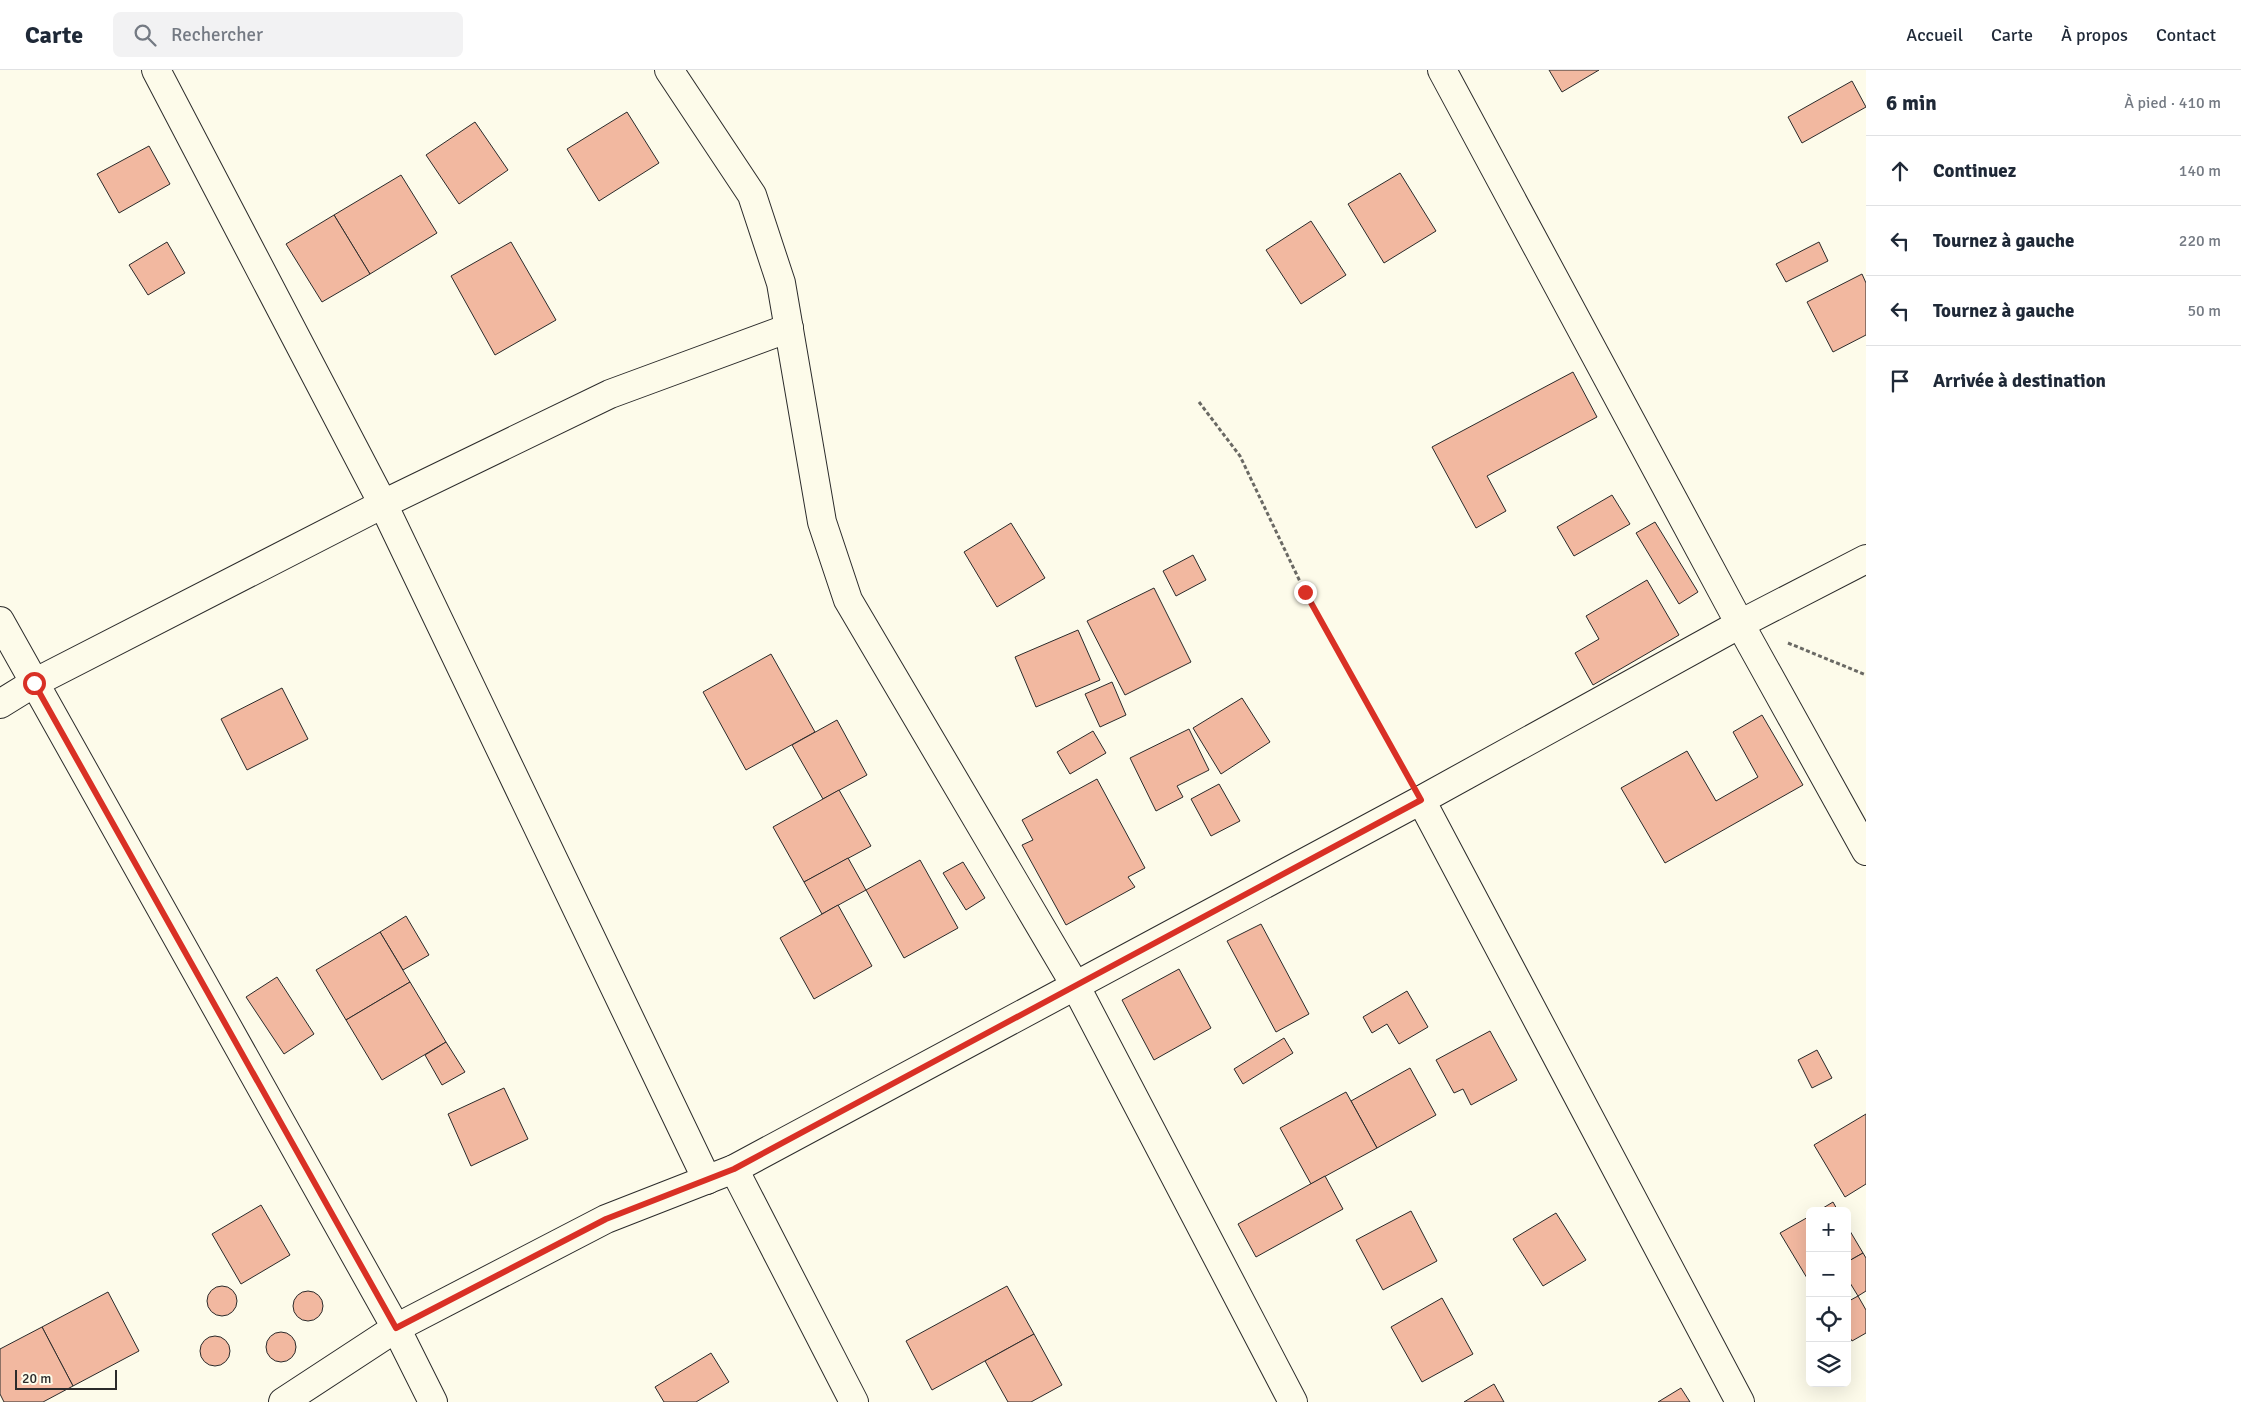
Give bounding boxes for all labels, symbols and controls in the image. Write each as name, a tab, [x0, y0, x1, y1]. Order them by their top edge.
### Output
search box	[113, 12, 463, 57]
text: Carte	[25, 20, 83, 50]
icon: search	[131, 21, 159, 49]
text: Rechercher	[171, 23, 263, 47]
text: Accueil	[1906, 24, 1963, 46]
text: Carte	[1991, 24, 2033, 46]
text: À propos	[2061, 24, 2128, 46]
text: Contact	[2156, 24, 2216, 46]
text: 6 min	[1886, 90, 1937, 116]
text: À pied · 410 m	[2124, 93, 2221, 113]
icon: ahead	[1886, 157, 1914, 185]
text: Continuez	[1933, 159, 2016, 183]
text: 140 m	[2179, 161, 2221, 181]
icon: left	[1886, 227, 1914, 255]
text: Tournez à gauche	[1933, 229, 2074, 253]
text: 220 m	[2179, 231, 2221, 251]
icon: left	[1886, 297, 1914, 325]
text: Tournez à gauche	[1933, 299, 2074, 323]
text: 50 m	[2187, 301, 2221, 321]
icon: arrive	[1886, 367, 1914, 395]
text: Arrivée à destination	[1933, 369, 2106, 393]
route end	[1294, 581, 1317, 604]
route start	[23, 672, 46, 695]
map controls	[1806, 1207, 1851, 1387]
button: +	[1806, 1207, 1851, 1252]
button: −	[1806, 1252, 1851, 1297]
button: locate	[1806, 1297, 1851, 1342]
button: layers	[1806, 1342, 1851, 1387]
scale bar	[15, 1367, 118, 1390]
text: 20 m	[22, 1370, 51, 1387]

